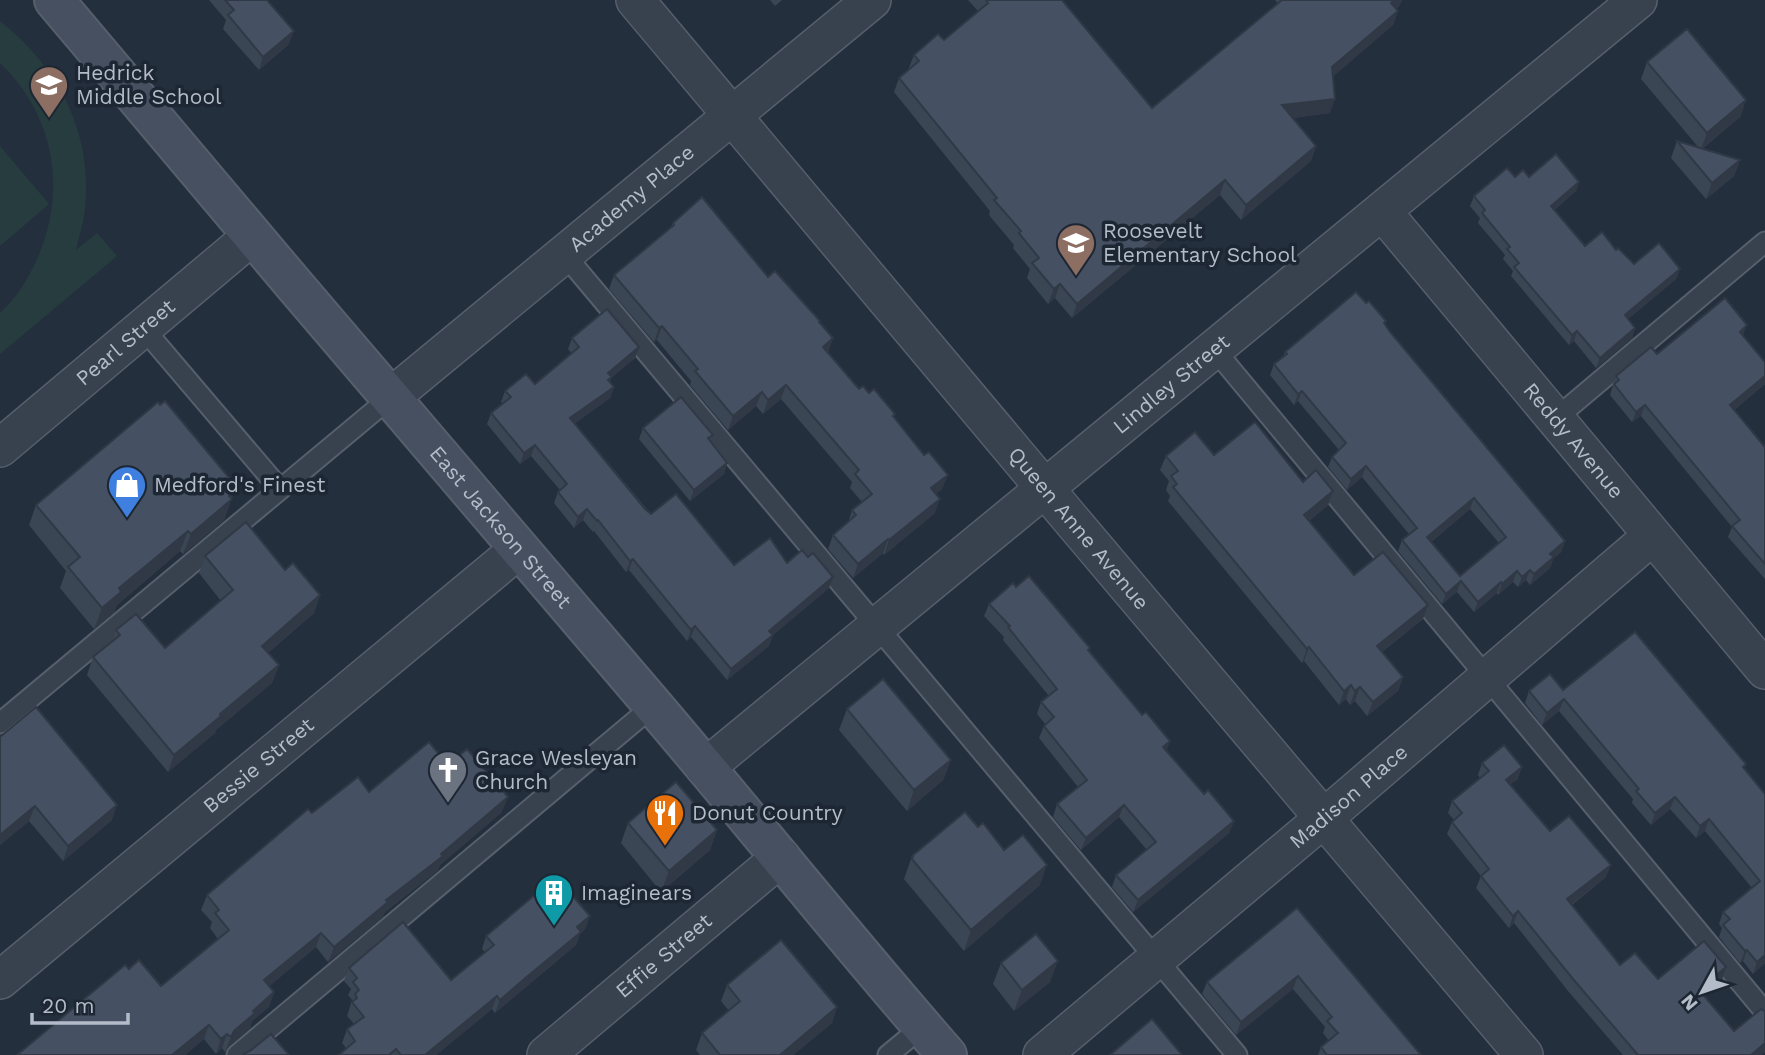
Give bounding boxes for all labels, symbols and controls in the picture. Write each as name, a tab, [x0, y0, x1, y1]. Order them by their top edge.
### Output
place label: Hedrick Middle School	[76, 60, 222, 109]
school or university icon: Hedrick Middle School	[28, 64, 70, 119]
street label: Academy Place	[564, 139, 699, 257]
place label: Roosevelt Elementary School	[1103, 218, 1297, 267]
school or university icon: Roosevelt Elementary School	[1055, 222, 1097, 277]
street label: Pearl Street	[71, 293, 180, 391]
street label: Lindley Street	[1108, 328, 1234, 439]
street label: Reddy Avenue	[1519, 377, 1629, 503]
street label: East Jackson Street	[425, 440, 577, 613]
street label: Queen Anne Avenue	[1003, 442, 1155, 614]
shop icon: Medford's Finest	[106, 464, 148, 519]
place label: Medford's Finest	[154, 472, 325, 497]
street label: Bessie Street	[198, 712, 319, 818]
street label: Madison Place	[1284, 739, 1412, 854]
place label: Grace Wesleyan Church	[475, 745, 637, 794]
church icon: Grace Wesleyan Church	[427, 749, 469, 804]
restaurant icon: Donut Country	[644, 792, 686, 847]
place label: Donut Country	[692, 800, 843, 825]
building icon: Imaginears	[533, 872, 575, 927]
place label: Imaginears	[581, 880, 692, 905]
street label: Effie Street	[610, 908, 717, 1003]
north arrow	[1667, 957, 1737, 1027]
scale bar	[32, 982, 128, 1026]
text: N	[1676, 990, 1703, 1015]
text: 20 m	[42, 993, 94, 1018]

